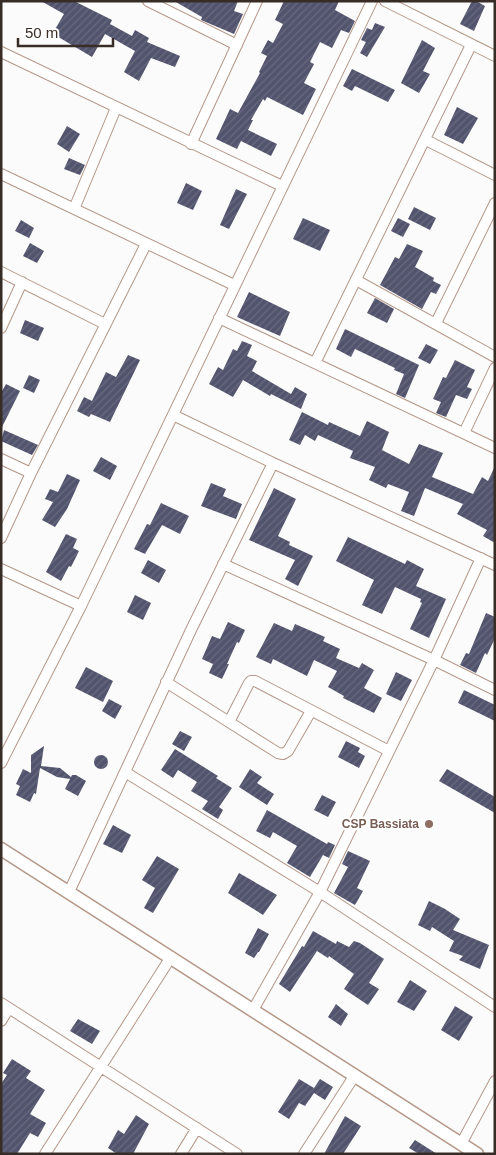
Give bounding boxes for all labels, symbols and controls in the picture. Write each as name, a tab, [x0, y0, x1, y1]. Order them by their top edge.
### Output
scale bar	[18, 15, 112, 47]
text: 50 m	[25, 24, 58, 41]
place label: CSP Bassiata	[342, 817, 419, 831]
marker: CSP Bassiata	[423, 818, 435, 830]

